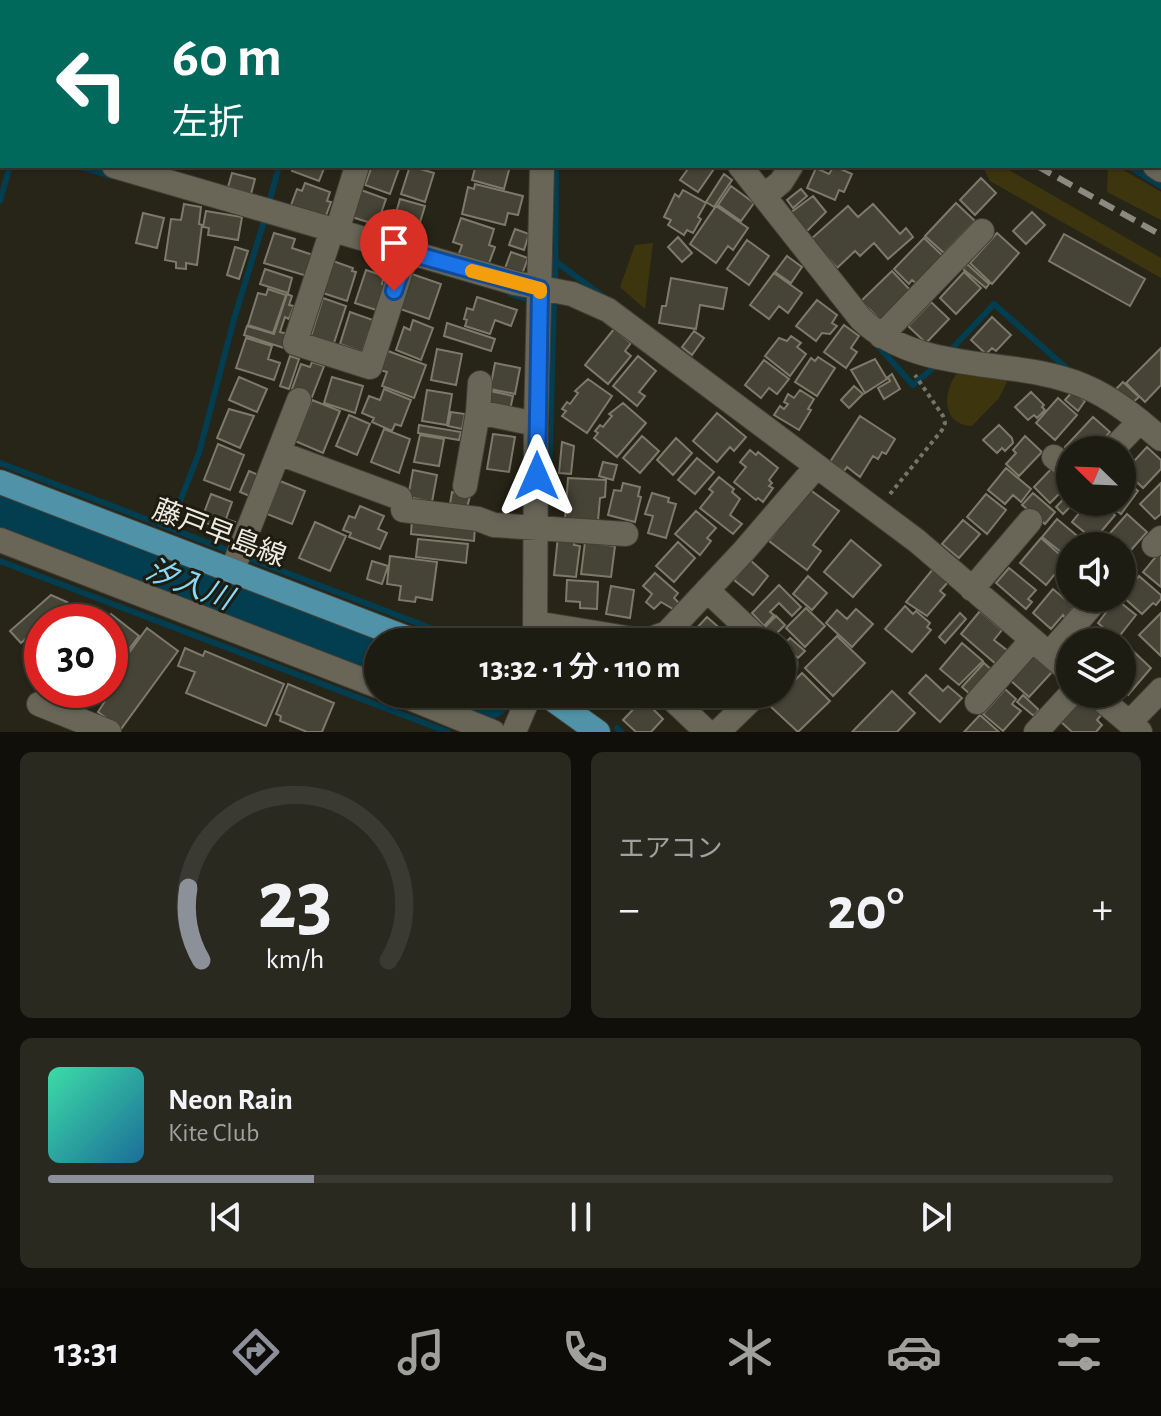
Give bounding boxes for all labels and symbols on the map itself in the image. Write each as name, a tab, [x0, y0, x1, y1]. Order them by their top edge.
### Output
pin	[360, 209, 428, 291]
position arrow	[495, 434, 579, 518]
north arrow	[1056, 436, 1136, 516]
street label: 藤戸早島線	[149, 494, 290, 572]
water label: 汐入川	[142, 553, 240, 616]
speed limit sign: 30	[24, 604, 128, 708]

